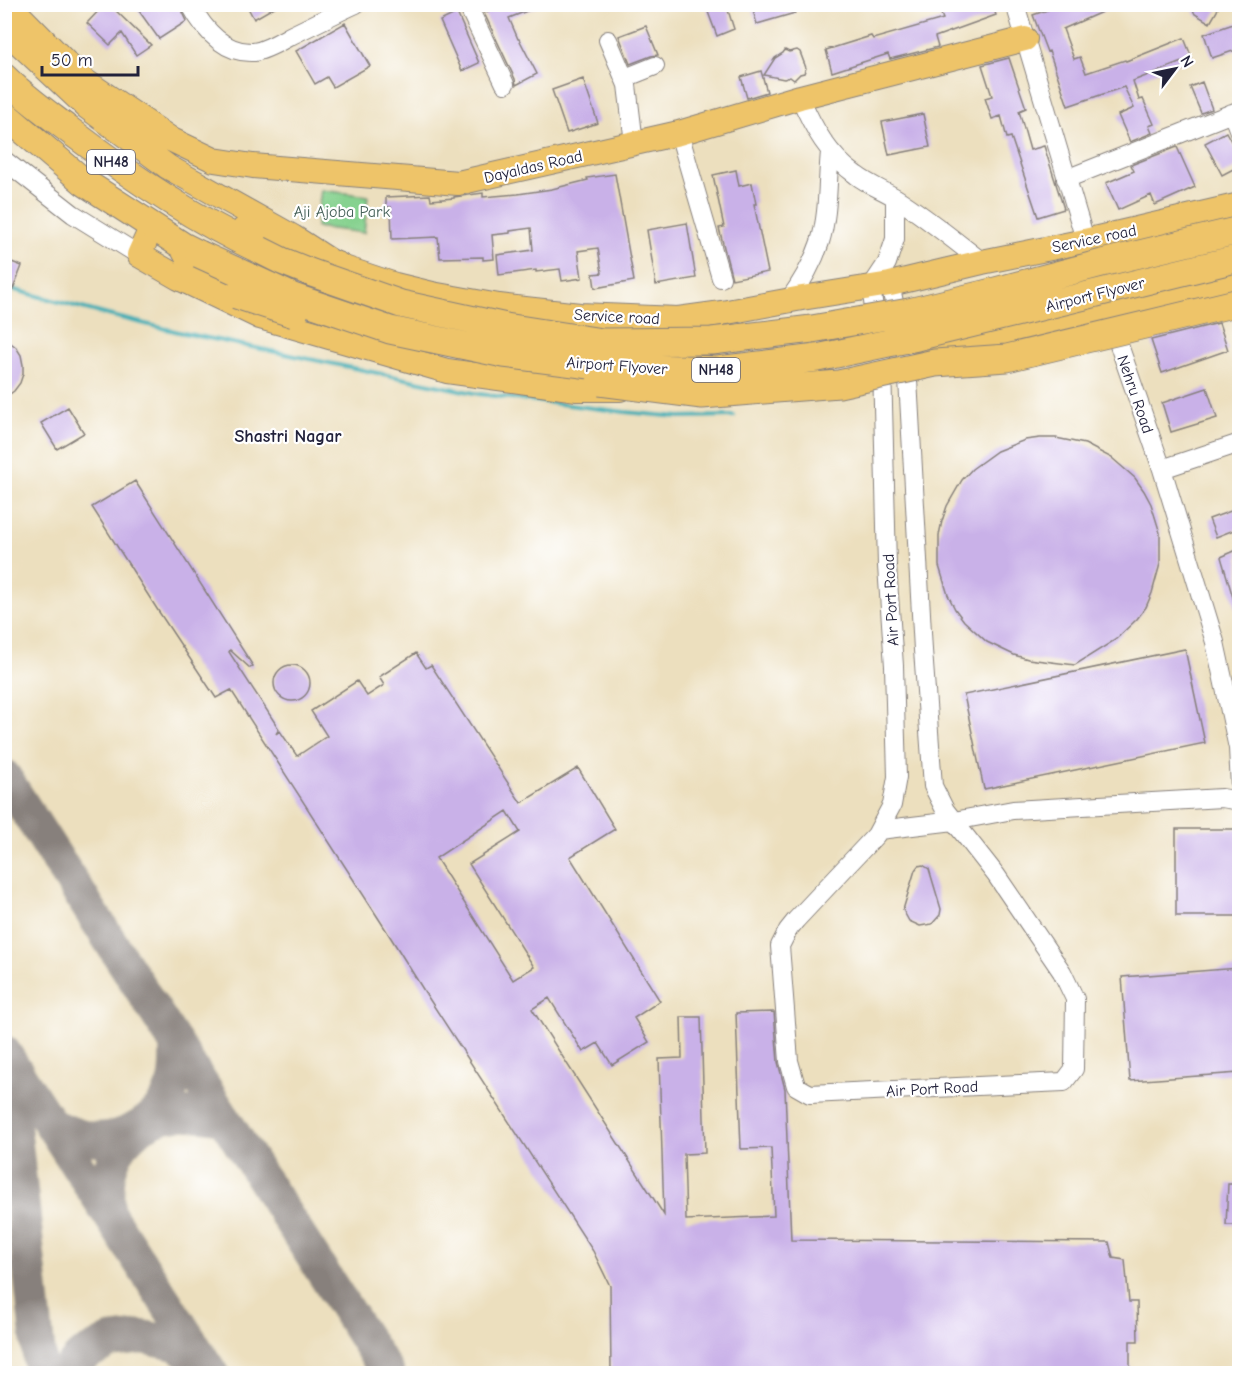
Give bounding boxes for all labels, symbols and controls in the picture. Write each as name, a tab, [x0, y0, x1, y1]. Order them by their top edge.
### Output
scale bar	[42, 39, 138, 77]
north arrow	[1145, 39, 1205, 99]
text: 50 m	[51, 50, 93, 71]
text: N	[1176, 52, 1197, 71]
street label: Dayaldas Road	[482, 147, 584, 187]
road number: NH48	[87, 150, 135, 174]
park label: Aji Ajoba Park	[294, 203, 390, 221]
street label: Service road	[1050, 221, 1138, 257]
street label: Airport Flyover	[1044, 274, 1147, 316]
street label: Service road	[574, 306, 660, 328]
street label: Airport Flyover	[566, 353, 669, 379]
street label: Nehru Road	[1113, 353, 1157, 436]
road number: NH48	[692, 358, 740, 382]
district label: Shastri Nagar	[234, 426, 342, 447]
street label: Air Port Road	[880, 553, 902, 646]
street label: Air Port Road	[886, 1078, 979, 1100]

